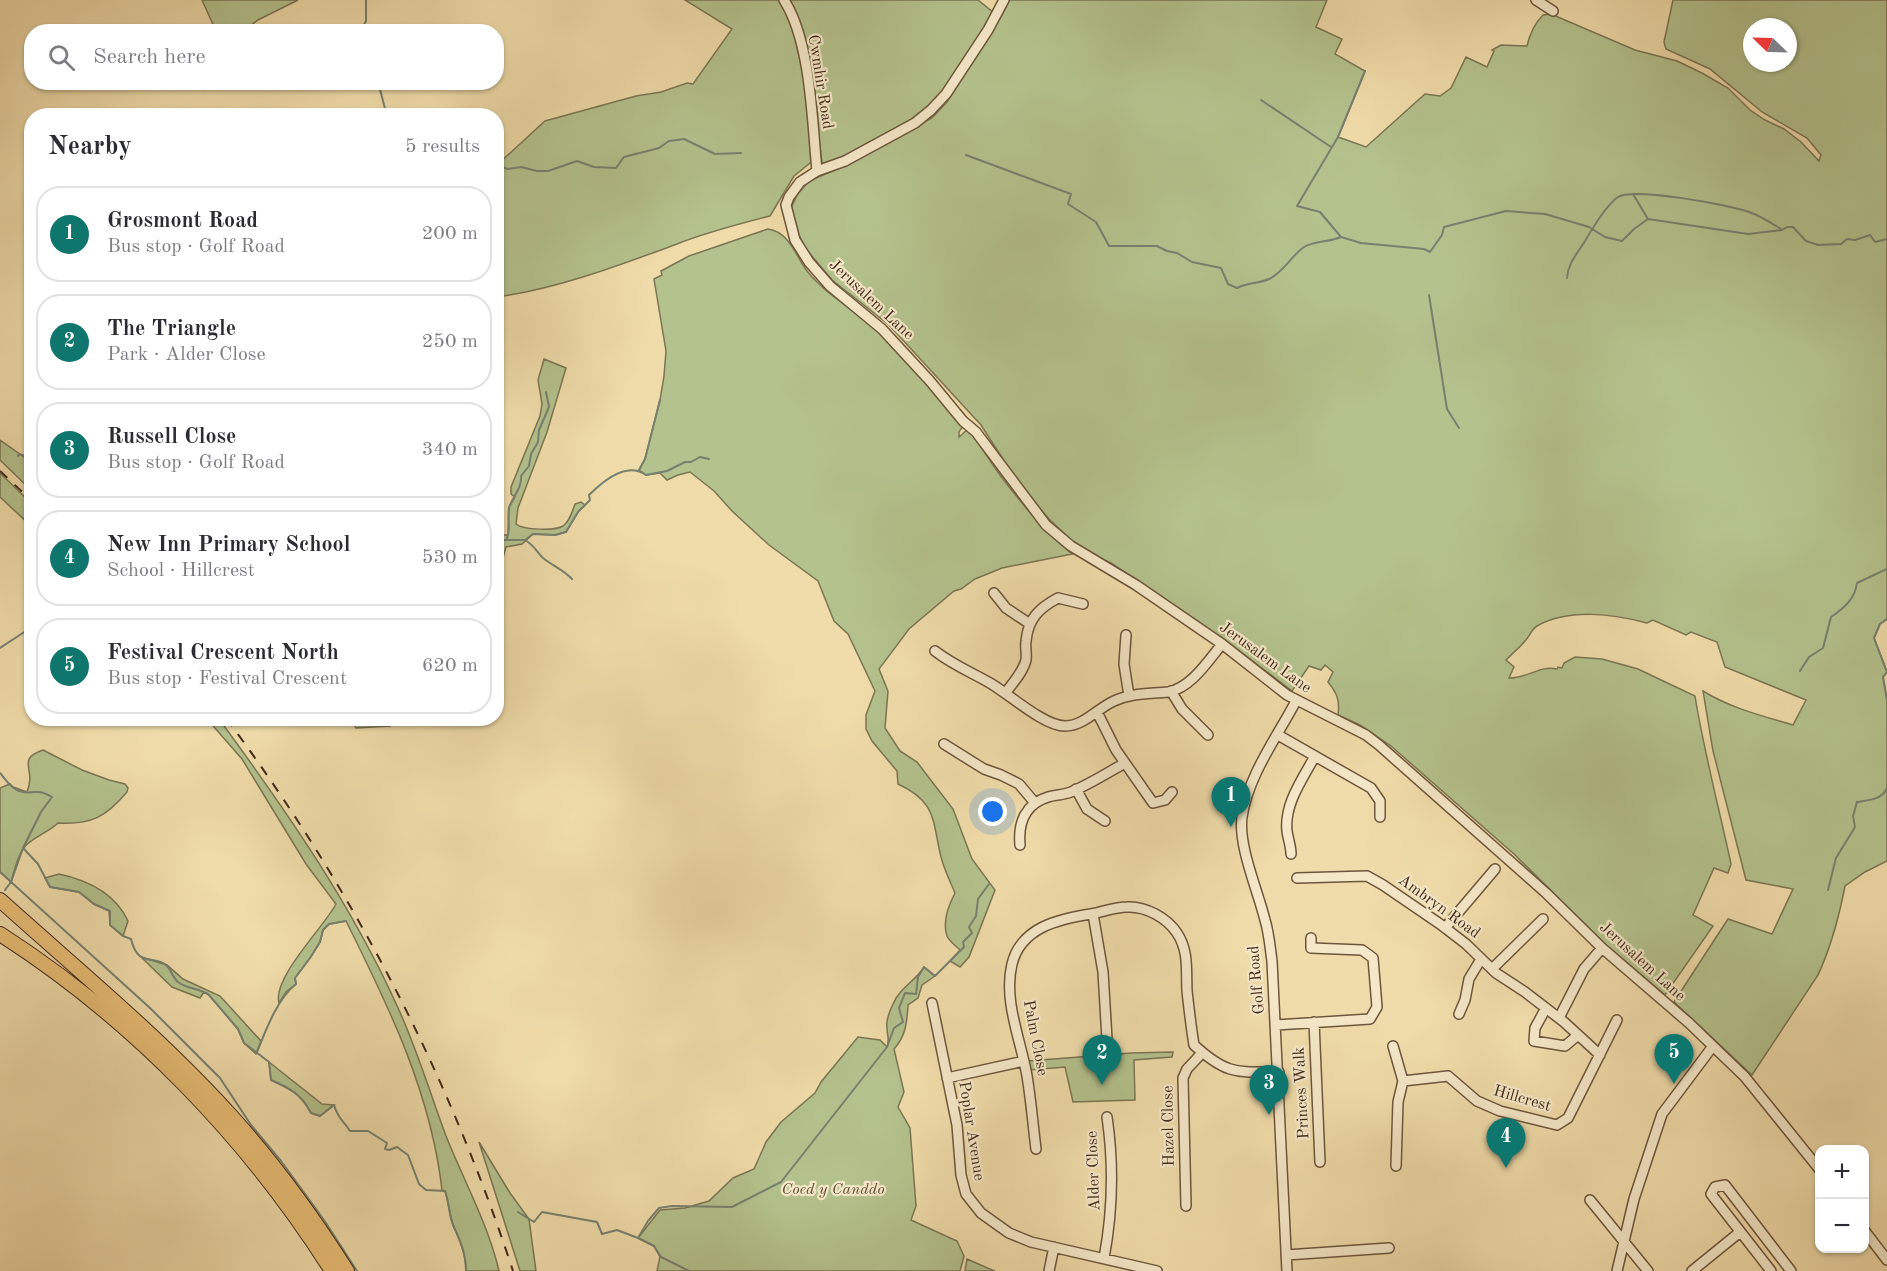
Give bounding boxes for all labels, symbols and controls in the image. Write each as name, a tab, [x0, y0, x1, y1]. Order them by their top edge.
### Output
north arrow	[1743, 18, 1797, 72]
search box	[24, 24, 504, 90]
street label: Cwmhir Road	[805, 34, 835, 130]
icon: search	[45, 41, 78, 74]
text: Search here	[93, 46, 206, 68]
text: Nearby	[48, 134, 132, 160]
text: 5 results	[405, 137, 480, 157]
text: Grosmont Road	[107, 210, 258, 232]
text: 1	[64, 224, 75, 244]
text: 200 m	[422, 224, 478, 244]
text: Bus stop · Golf Road	[107, 237, 285, 257]
street label: Jerusalem Lane	[826, 257, 916, 343]
text: The Triangle	[107, 318, 236, 340]
text: 2	[64, 332, 75, 352]
text: 250 m	[422, 332, 478, 352]
text: Park · Alder Close	[107, 345, 266, 365]
text: Russell Close	[107, 426, 236, 448]
text: 3	[64, 440, 75, 460]
text: 340 m	[422, 440, 478, 460]
text: Bus stop · Golf Road	[107, 453, 285, 473]
text: New Inn Primary School	[107, 534, 350, 556]
text: 4	[64, 548, 75, 568]
text: 530 m	[422, 548, 478, 568]
text: School · Hillcrest	[107, 561, 255, 581]
street label: Jerusalem Lane	[1216, 619, 1314, 697]
text: Festival Crescent North	[107, 642, 339, 664]
text: 5	[64, 656, 75, 676]
text: 620 m	[422, 656, 478, 676]
text: Bus stop · Festival Crescent	[107, 669, 347, 689]
pin: 1	[1212, 778, 1250, 827]
your location	[978, 797, 1007, 826]
street label: Ambryn Road	[1395, 872, 1483, 942]
street label: Jerusalem Lane	[1596, 919, 1688, 1005]
street label: Golf Road	[1246, 945, 1268, 1015]
street label: Palm Close	[1020, 999, 1050, 1077]
pin: 5	[1654, 1034, 1694, 1084]
pin: 2	[1082, 1036, 1122, 1085]
street label: Princes Walk	[1292, 1046, 1312, 1140]
pin: 3	[1250, 1066, 1288, 1115]
street label: Poplar Avenue	[955, 1080, 987, 1182]
street label: Hillcrest	[1491, 1083, 1553, 1115]
street label: Hazel Close	[1160, 1085, 1178, 1167]
pin: 4	[1486, 1118, 1526, 1168]
street label: Alder Close	[1085, 1130, 1103, 1212]
map controls	[1815, 1145, 1869, 1253]
button: +	[1815, 1145, 1869, 1199]
park label: Coed y Canddo	[781, 1182, 885, 1198]
button: −	[1815, 1199, 1869, 1253]

